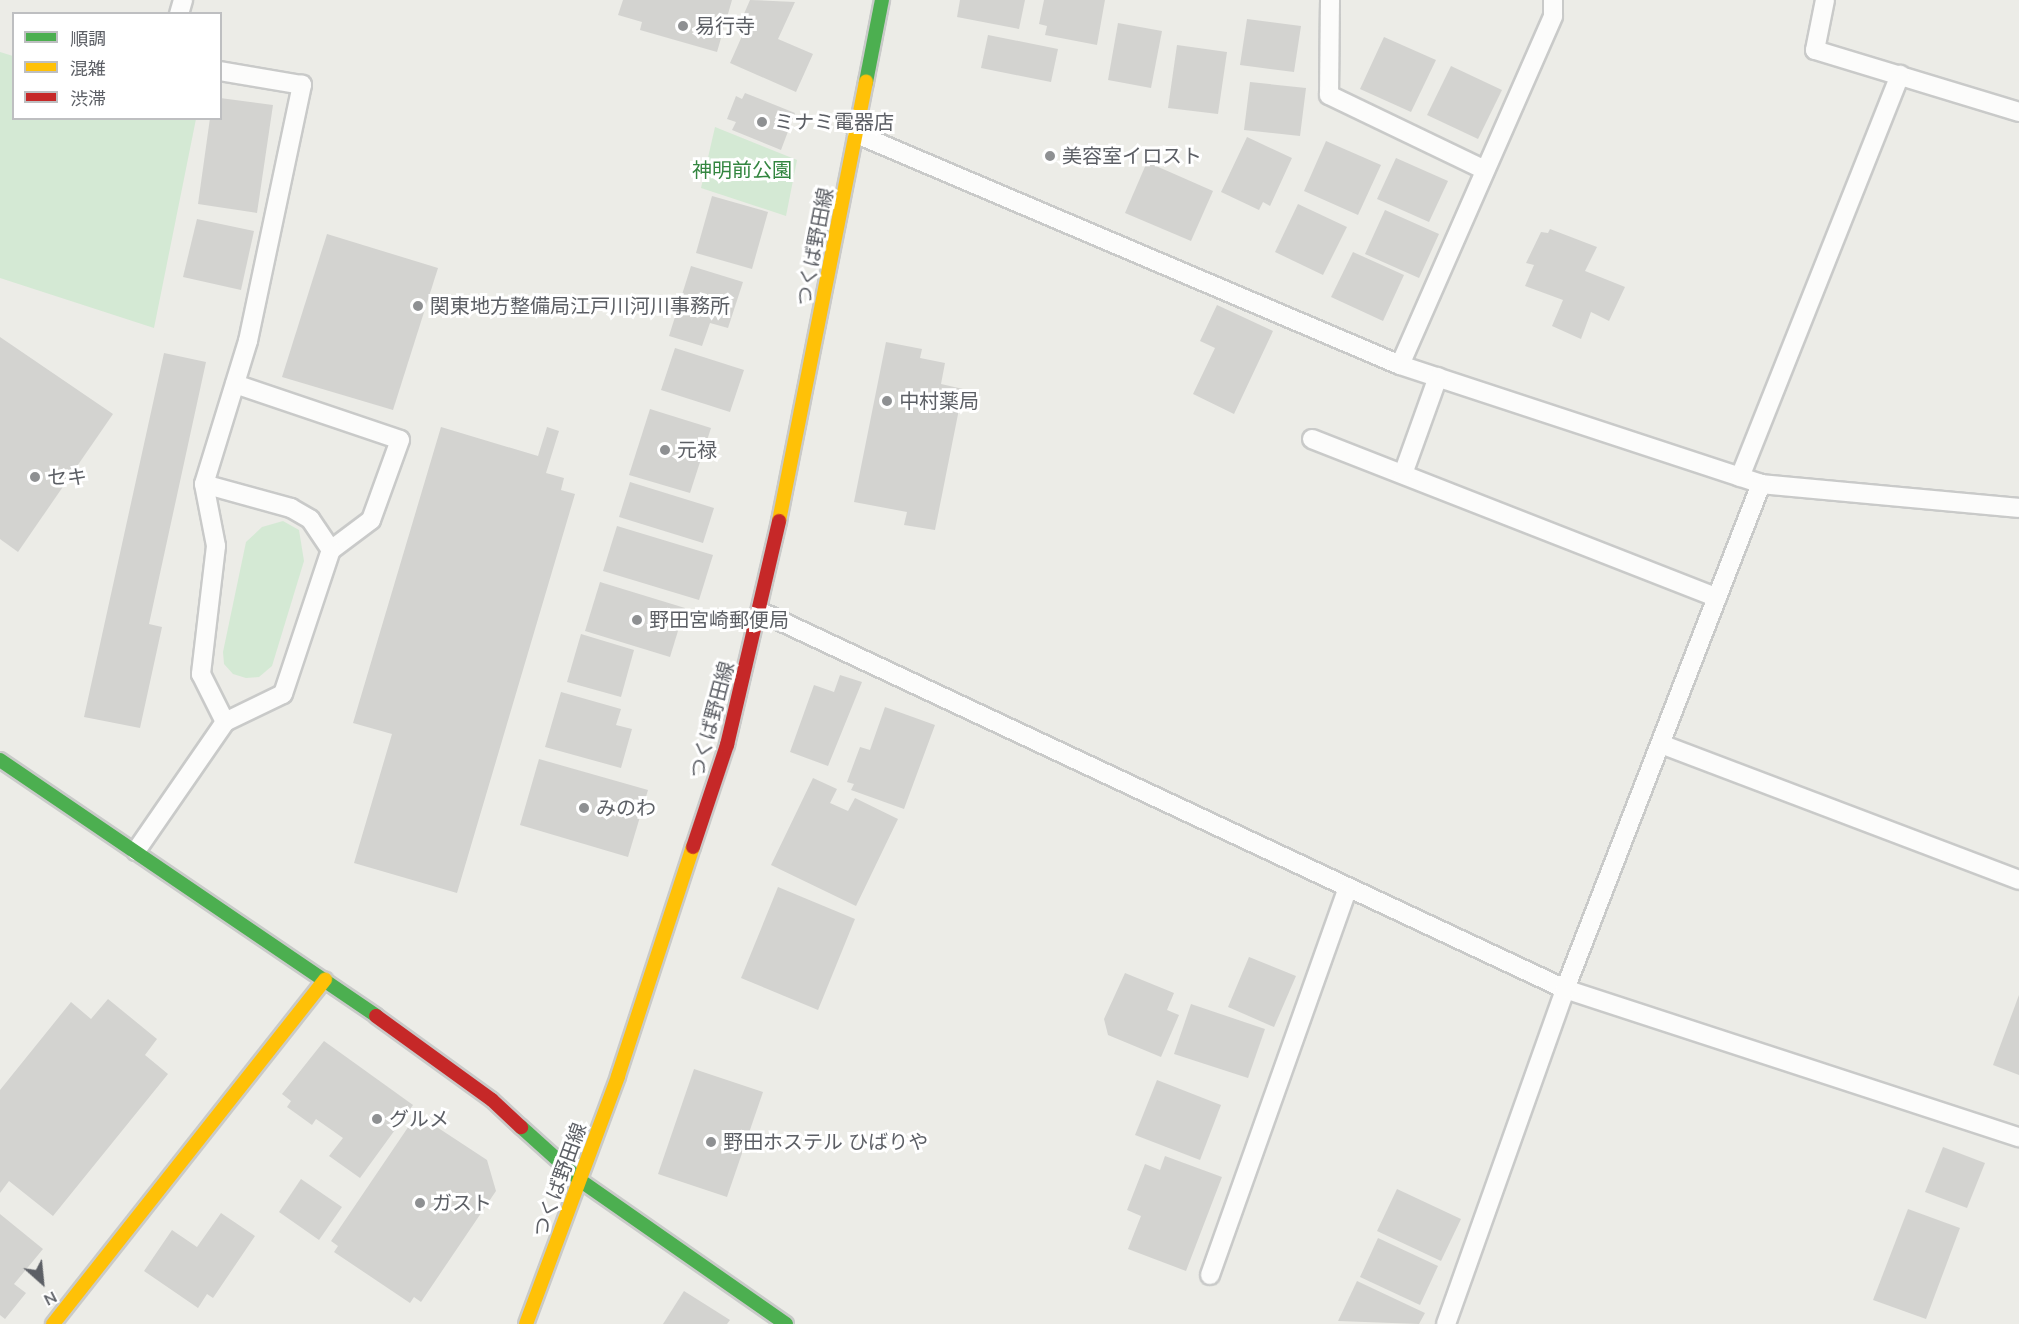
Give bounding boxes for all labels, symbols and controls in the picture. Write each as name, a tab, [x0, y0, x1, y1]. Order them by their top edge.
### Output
legend	[12, 12, 222, 120]
place label: 易行寺	[695, 14, 755, 38]
marker: 易行寺	[676, 19, 690, 33]
text: 順調	[70, 27, 106, 51]
text: 混雑	[70, 57, 106, 81]
text: 渋滞	[70, 87, 106, 111]
place label: ミナミ電器店	[774, 110, 894, 134]
marker: ミナミ電器店	[755, 115, 769, 129]
place label: 美容室イロスト	[1062, 144, 1202, 168]
marker: 美容室イロスト	[1043, 149, 1057, 163]
park label: 神明前公園	[692, 158, 792, 182]
street label: つくば野田線	[792, 186, 838, 308]
place label: 関東地方整備局江戸川河川事務所	[430, 294, 730, 318]
marker: 関東地方整備局江戸川河川事務所	[411, 299, 425, 313]
place label: 中村薬局	[899, 389, 979, 413]
marker: 中村薬局	[880, 394, 894, 408]
place label: 元禄	[677, 438, 717, 462]
marker: 元禄	[658, 443, 672, 457]
place label: セキ	[47, 465, 87, 489]
marker: セキ	[28, 470, 42, 484]
place label: 野田宮崎郵便局	[649, 608, 789, 632]
marker: 野田宮崎郵便局	[630, 613, 644, 627]
street label: つくば野田線	[685, 659, 739, 781]
place label: みのわ	[596, 796, 656, 820]
marker: みのわ	[577, 801, 591, 815]
place label: グルメ	[389, 1107, 449, 1131]
marker: グルメ	[370, 1112, 384, 1126]
street label: つくば野田線	[528, 1120, 592, 1240]
place label: 野田ホステル ひばりや	[723, 1130, 928, 1154]
marker: 野田ホステル ひばりや	[704, 1135, 718, 1149]
place label: ガスト	[432, 1191, 492, 1215]
marker: ガスト	[413, 1196, 427, 1210]
north arrow	[12, 1252, 72, 1312]
text: N	[40, 1286, 60, 1311]

